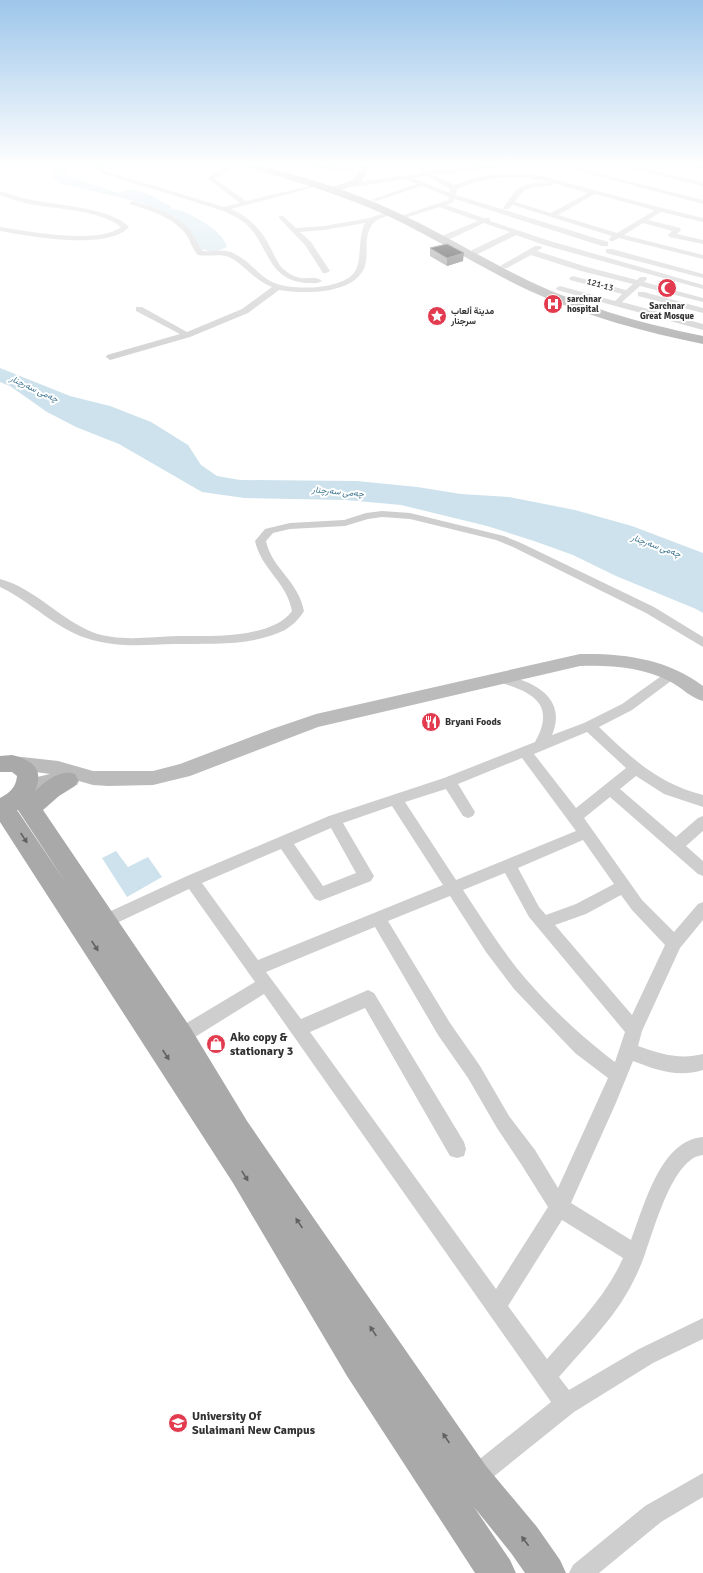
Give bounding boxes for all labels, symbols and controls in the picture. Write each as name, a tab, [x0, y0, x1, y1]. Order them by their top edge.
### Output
street label: 121-13	[585, 276, 615, 294]
mosque icon: Sarchnar Great Mosque	[656, 277, 678, 299]
hospital icon: sarchnar hospital	[542, 293, 564, 315]
place label: sarchnar hospital	[567, 294, 602, 315]
place label: Sarchnar Great Mosque	[640, 301, 695, 322]
place icon: مدينة ألعاب سرجنار	[426, 305, 448, 327]
place label: مدينة ألعاب سرجنار	[450, 306, 494, 327]
water label: چەمی سەرچنار	[7, 373, 61, 405]
water label: چەمی سەرچنار	[311, 484, 365, 500]
water label: چەمی سەرچنار	[629, 532, 683, 560]
restaurant icon: Bryani Foods	[420, 711, 442, 733]
place label: Bryani Foods	[445, 716, 502, 728]
one-way arrow	[20, 833, 28, 843]
one-way arrow	[91, 941, 99, 952]
place label: Ako copy & stationary 3	[230, 1030, 293, 1059]
shop icon: Ako copy & stationary 3	[205, 1033, 227, 1055]
one-way arrow	[162, 1050, 170, 1060]
one-way arrow	[241, 1171, 249, 1181]
one-way arrow	[295, 1218, 303, 1229]
one-way arrow	[369, 1325, 377, 1336]
place label: University Of Sulaimani New Campus	[192, 1409, 316, 1438]
school or university icon: University Of Sulaimani New Campus	[167, 1412, 189, 1434]
one-way arrow	[442, 1433, 450, 1443]
one-way arrow	[521, 1536, 529, 1547]

